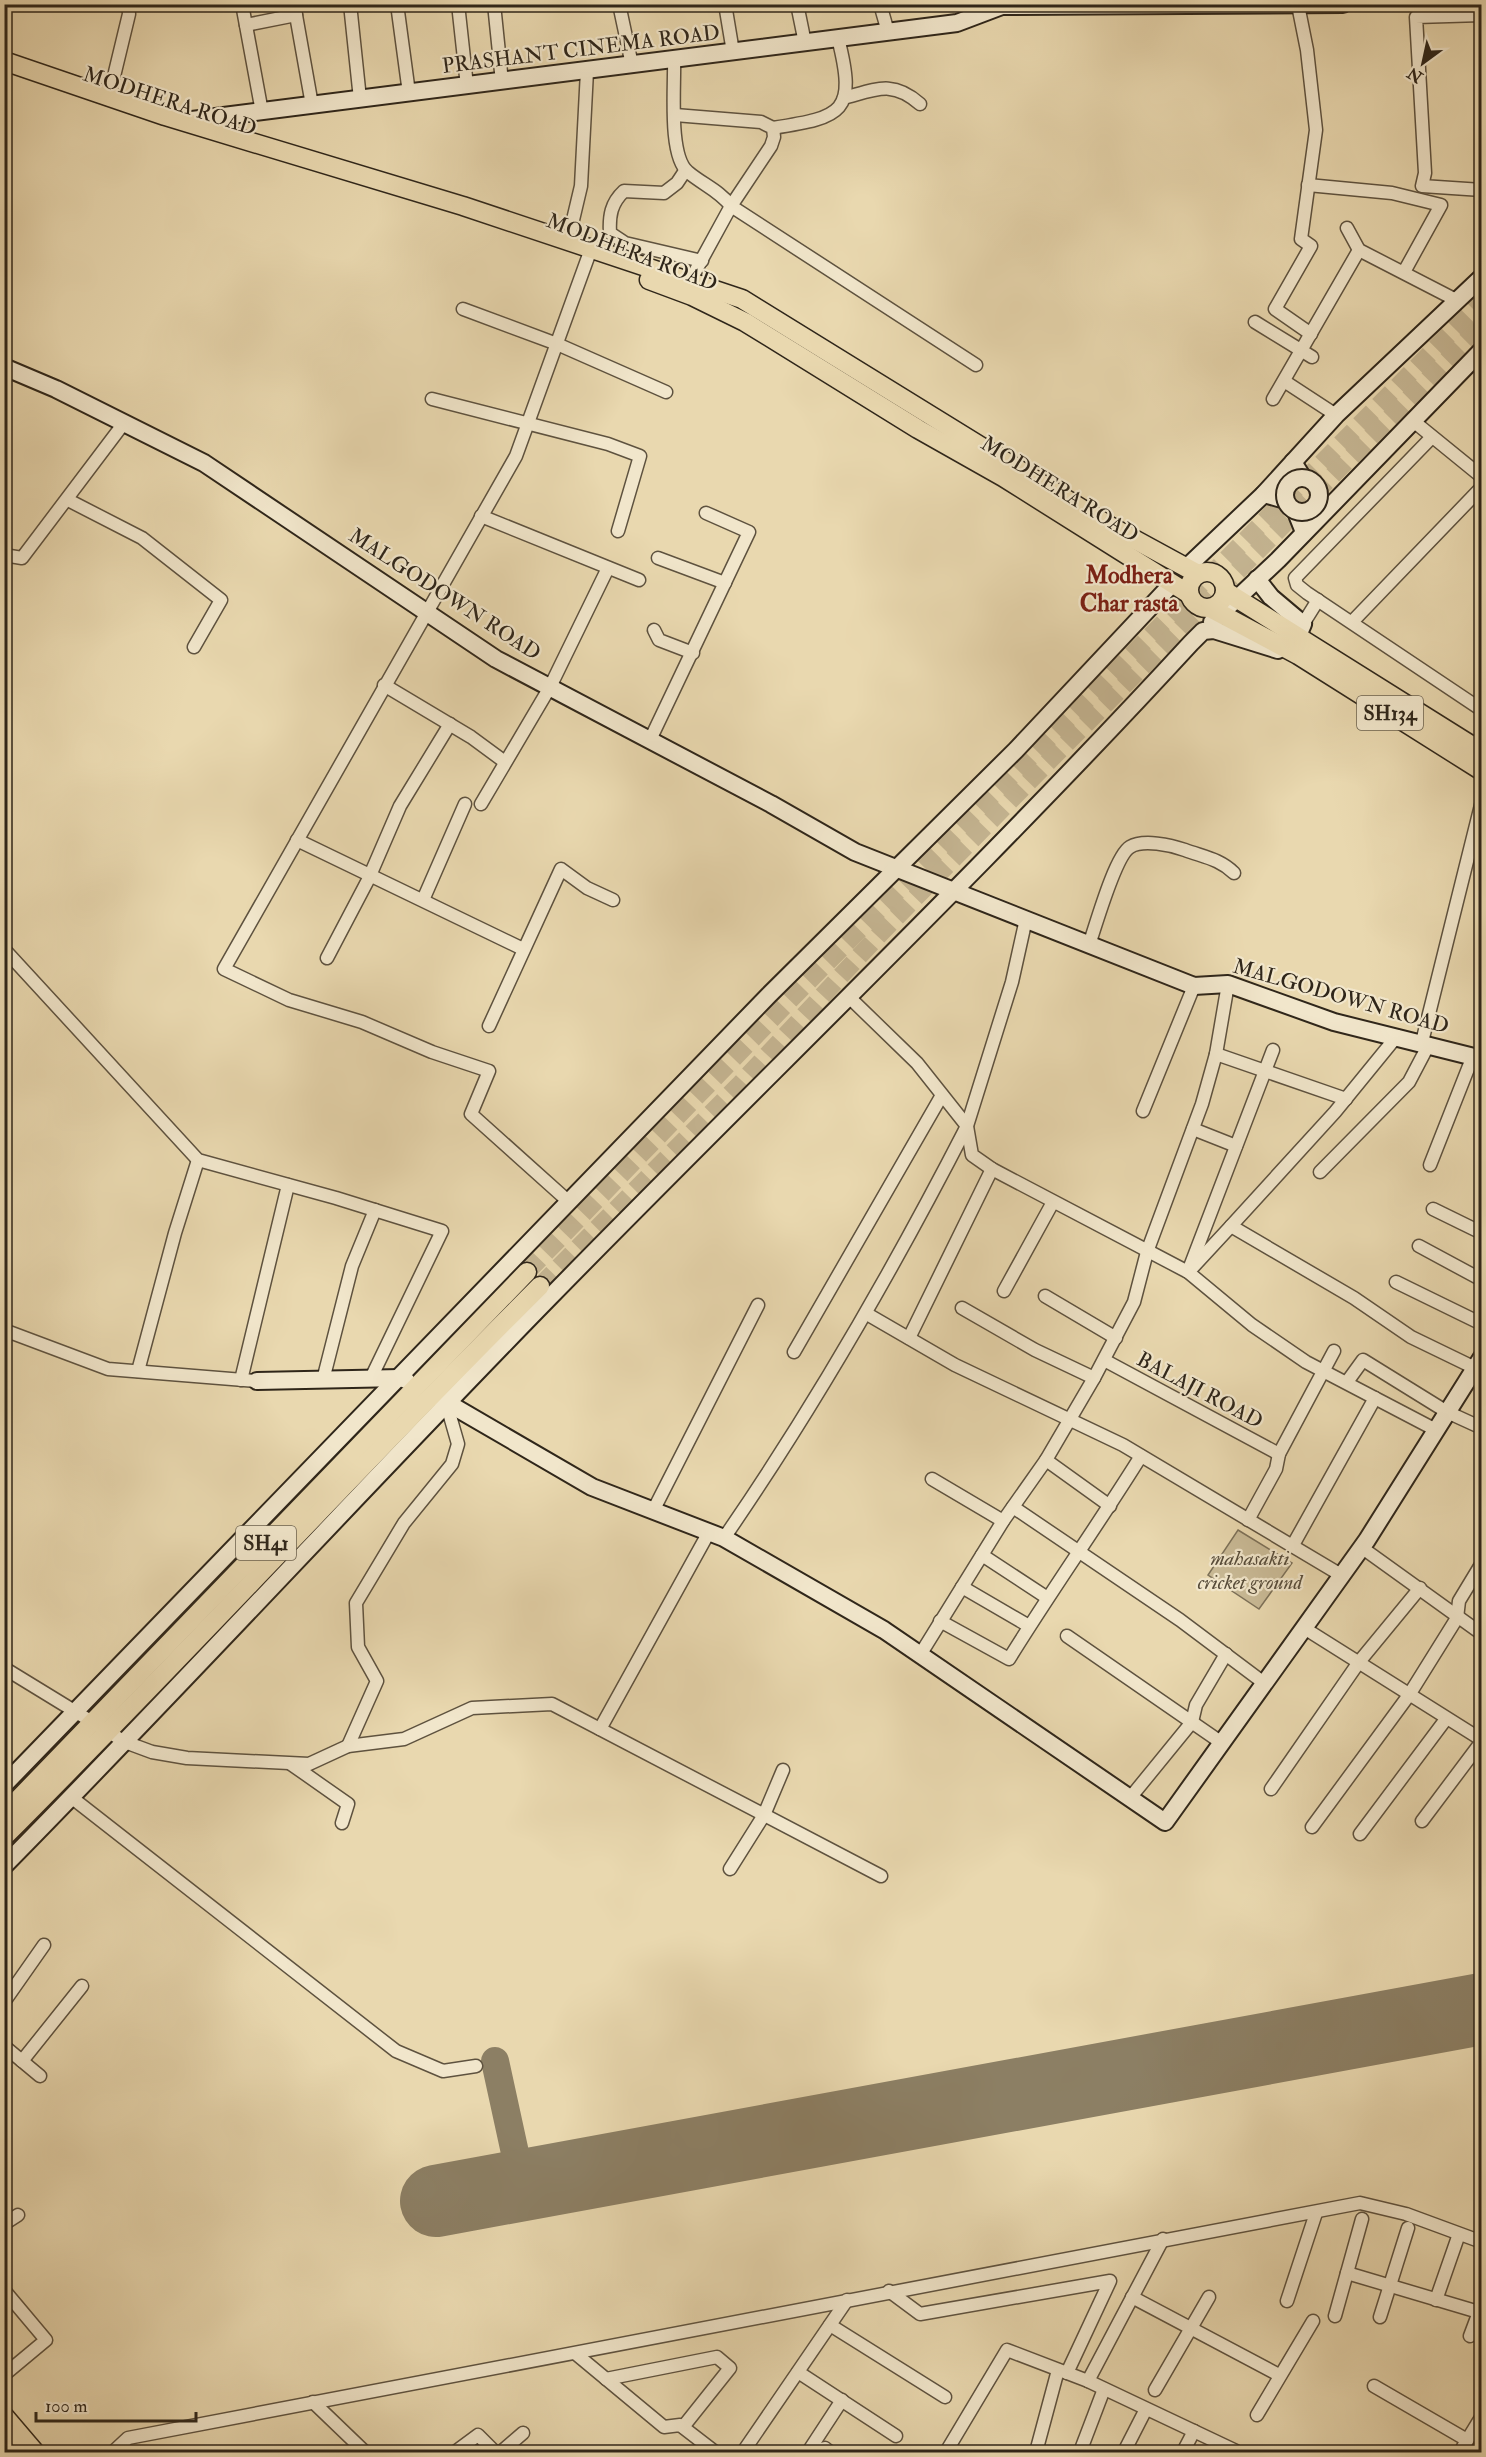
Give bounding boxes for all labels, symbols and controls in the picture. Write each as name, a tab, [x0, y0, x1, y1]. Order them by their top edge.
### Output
street label: PRASHANT CINEMA ROAD	[441, 19, 721, 80]
north arrow	[1393, 33, 1453, 93]
street label: MODHERA ROAD	[80, 61, 260, 142]
text: N	[1403, 62, 1428, 88]
street label: MODHERA ROAD	[543, 207, 721, 297]
street label: MODHERA ROAD	[976, 430, 1144, 549]
street label: MALGODOWN ROAD	[344, 522, 546, 667]
district label: Modhera Char rasta	[1080, 560, 1179, 619]
road number: SH134	[1357, 696, 1423, 730]
street label: MALGODOWN ROAD	[1230, 953, 1452, 1040]
street label: BALAJI ROAD	[1132, 1346, 1267, 1435]
road number: SH41	[236, 1526, 296, 1560]
park label: mahasakti cricket ground	[1198, 1545, 1303, 1596]
scale bar	[36, 2385, 196, 2423]
text: 100 m	[45, 2395, 88, 2418]

